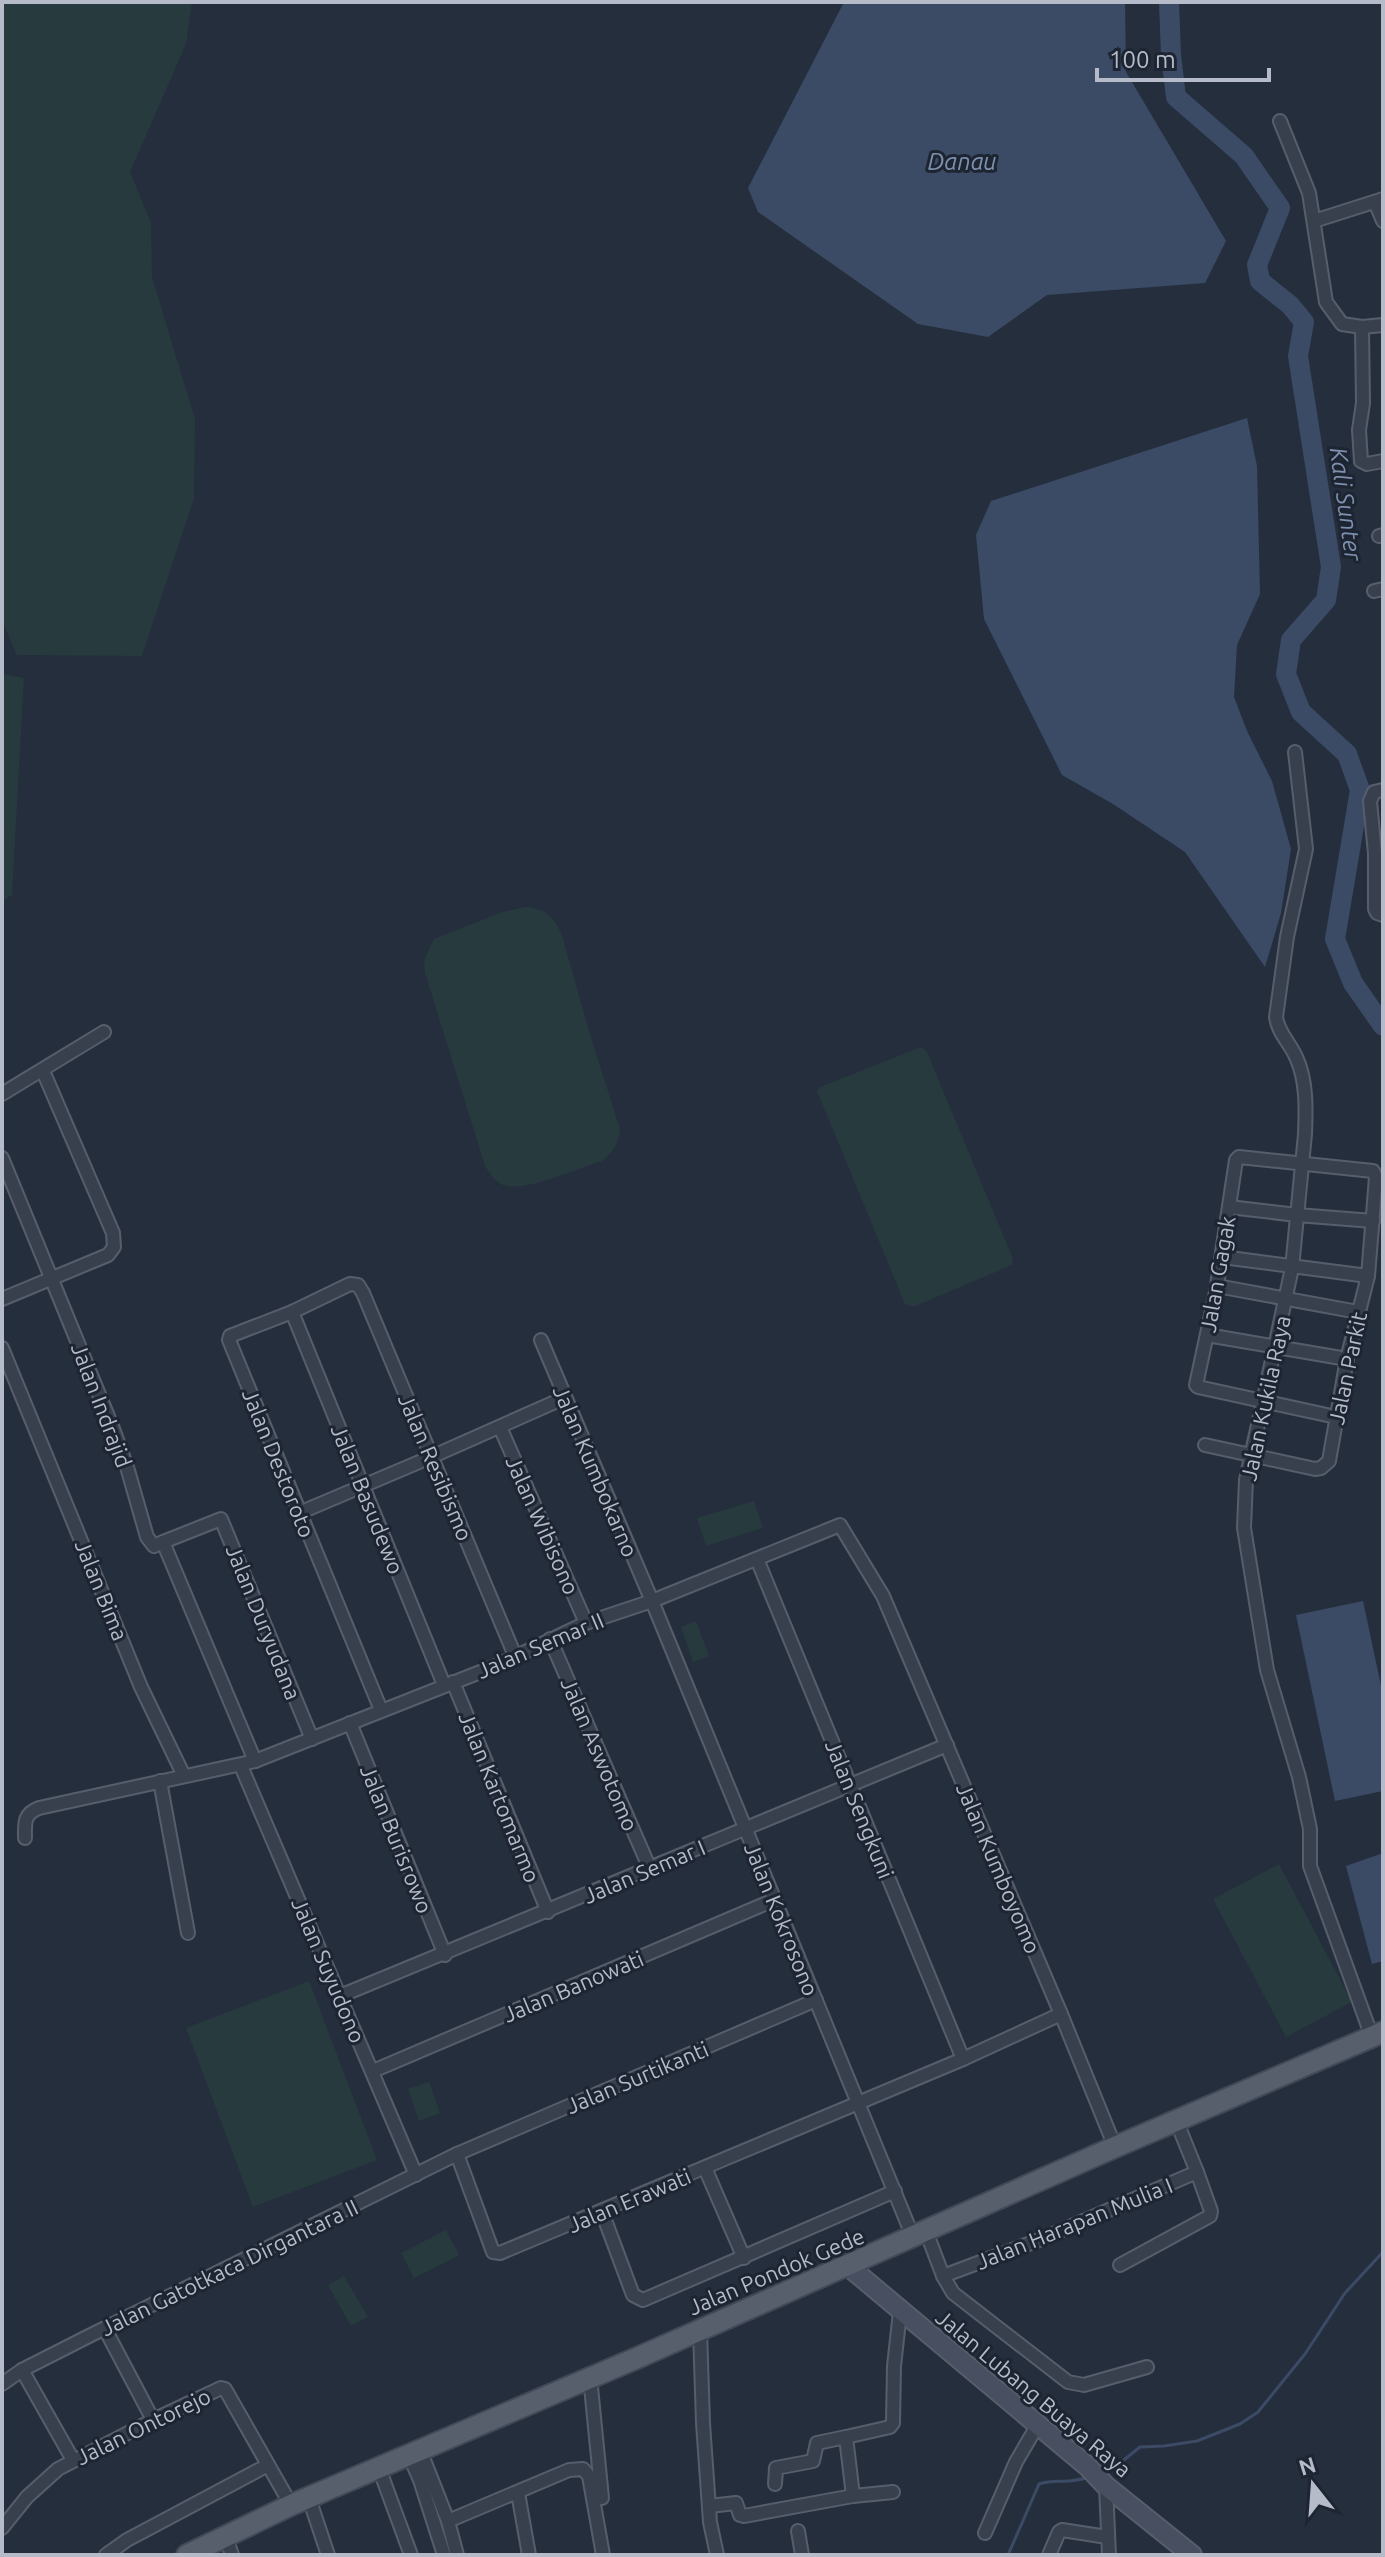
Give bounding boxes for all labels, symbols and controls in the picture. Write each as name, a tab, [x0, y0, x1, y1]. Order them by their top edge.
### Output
scale bar	[1097, 32, 1269, 82]
text: 100 m	[1109, 46, 1176, 73]
water label: Danau	[927, 148, 997, 175]
water label: Kali Sunter	[1325, 446, 1367, 563]
street label: Jalan Gagak	[1194, 1214, 1240, 1334]
street label: Jalan Parkit	[1323, 1309, 1371, 1427]
street label: Jalan Kukila Raya	[1235, 1313, 1295, 1483]
street label: Jalan Indrajid	[67, 1339, 137, 1471]
street label: Jalan Kumbokarno	[549, 1382, 643, 1560]
street label: Jalan Destoroto	[238, 1385, 320, 1541]
street label: Jalan Resibismo	[394, 1390, 478, 1544]
street label: Jalan Basudewo	[327, 1421, 409, 1577]
street label: Jalan Wibisono	[501, 1452, 585, 1598]
street label: Jalan Bima	[70, 1536, 134, 1644]
street label: Jalan Duryudana	[222, 1541, 306, 1703]
street label: Jalan Semar II	[473, 1607, 607, 1683]
street label: Jalan Aswotomo	[556, 1674, 644, 1834]
street label: Jalan Kartomarmo	[454, 1708, 546, 1886]
street label: Jalan Sengkuni	[821, 1736, 899, 1882]
street label: Jalan Burisrowo	[356, 1761, 438, 1917]
street label: Jalan Kumboyomo	[952, 1779, 1046, 1957]
street label: Jalan Semar I	[579, 1834, 709, 1908]
street label: Jalan Kokrosono	[740, 1839, 824, 1999]
street label: Jalan Suyudono	[287, 1894, 371, 2046]
street label: Jalan Banowati	[499, 1945, 647, 2027]
street label: Jalan Surtikanti	[562, 2036, 712, 2118]
street label: Jalan Erawati	[564, 2163, 694, 2237]
street label: Jalan Harapan Mulia I	[972, 2172, 1176, 2274]
street label: Jalan Gatotkaca Dirgantara II	[96, 2194, 362, 2340]
street label: Jalan Pondok Gede	[684, 2223, 868, 2319]
street label: Jalan Lubang Buaya Raya	[932, 2304, 1136, 2482]
street label: Jalan Ontorejo	[72, 2383, 214, 2469]
north arrow	[1273, 2445, 1353, 2525]
text: N	[1295, 2451, 1319, 2480]

